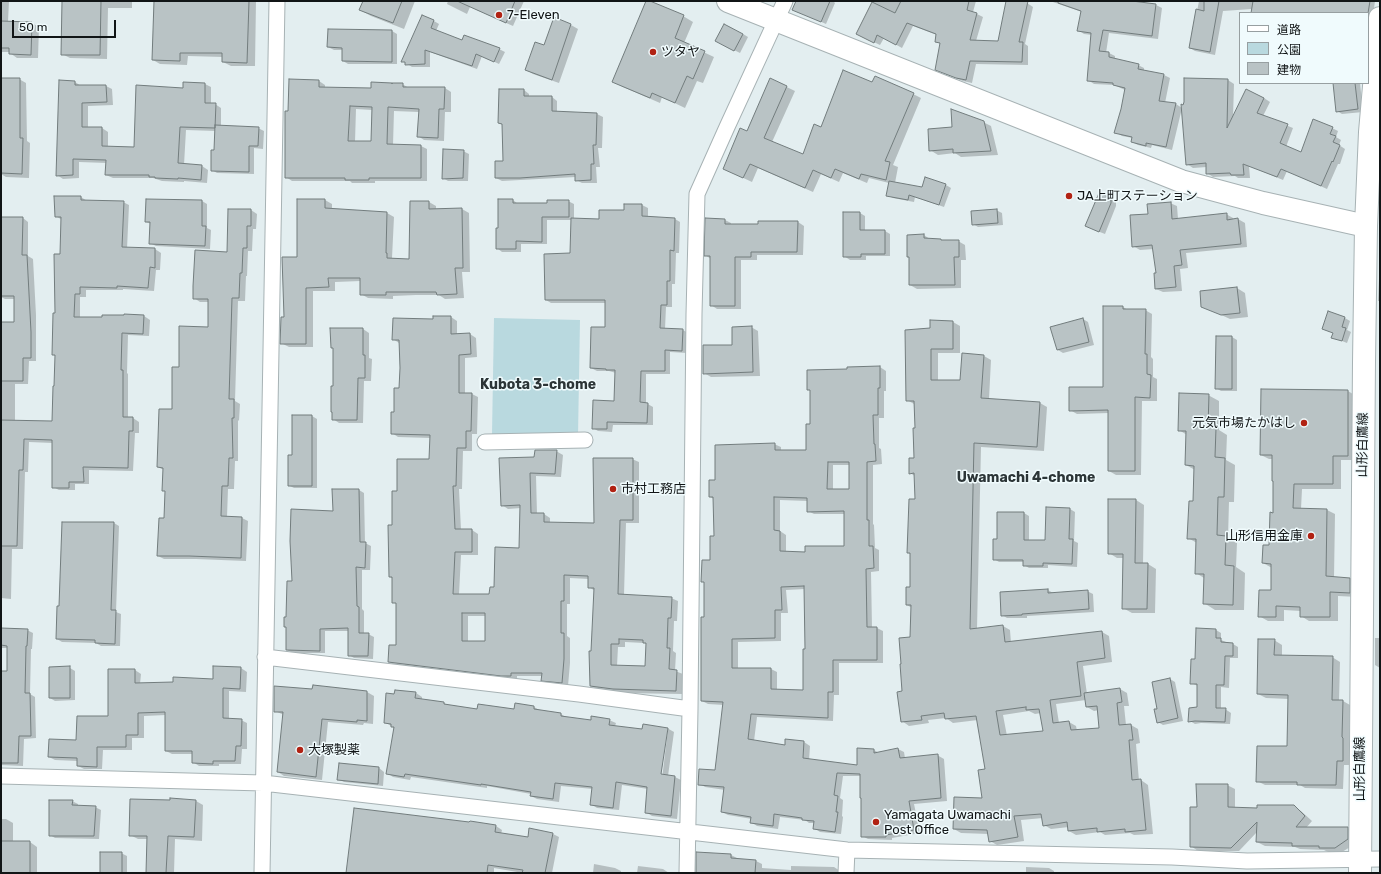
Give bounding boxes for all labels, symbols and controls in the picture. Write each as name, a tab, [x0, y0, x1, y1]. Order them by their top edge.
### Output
place label: 7-Eleven	[507, 7, 560, 23]
marker: 7-Eleven	[494, 10, 504, 20]
scale bar	[14, 12, 118, 38]
legend	[1239, 12, 1369, 84]
text: 50 m	[19, 20, 47, 34]
text: 道路	[1277, 23, 1301, 37]
text: 公園	[1277, 43, 1301, 57]
place label: ツタヤ	[661, 44, 700, 60]
marker: ツタヤ	[648, 47, 658, 57]
text: 建物	[1277, 63, 1301, 77]
place label: JA上町ステーション	[1077, 188, 1198, 204]
marker: JA上町ステーション	[1064, 191, 1074, 201]
district label: Kubota 3-chome	[480, 377, 596, 393]
street label: 山形白鷹線	[1355, 412, 1371, 478]
place label: 元気市場たかはし	[1192, 415, 1296, 431]
marker: 元気市場たかはし	[1299, 418, 1309, 428]
district label: Uwamachi 4-chome	[957, 470, 1095, 486]
place label: 市村工務店	[621, 481, 686, 497]
marker: 市村工務店	[608, 484, 618, 494]
place label: 山形信用金庫	[1225, 528, 1303, 544]
marker: 山形信用金庫	[1306, 531, 1316, 541]
street label: 山形白鷹線	[1352, 737, 1368, 801]
place label: 大塚製薬	[308, 742, 360, 758]
marker: 大塚製薬	[295, 745, 305, 755]
place label: Yamagata Uwamachi Post Office	[884, 807, 1011, 838]
marker: Yamagata Uwamachi Post Office	[871, 817, 881, 827]

